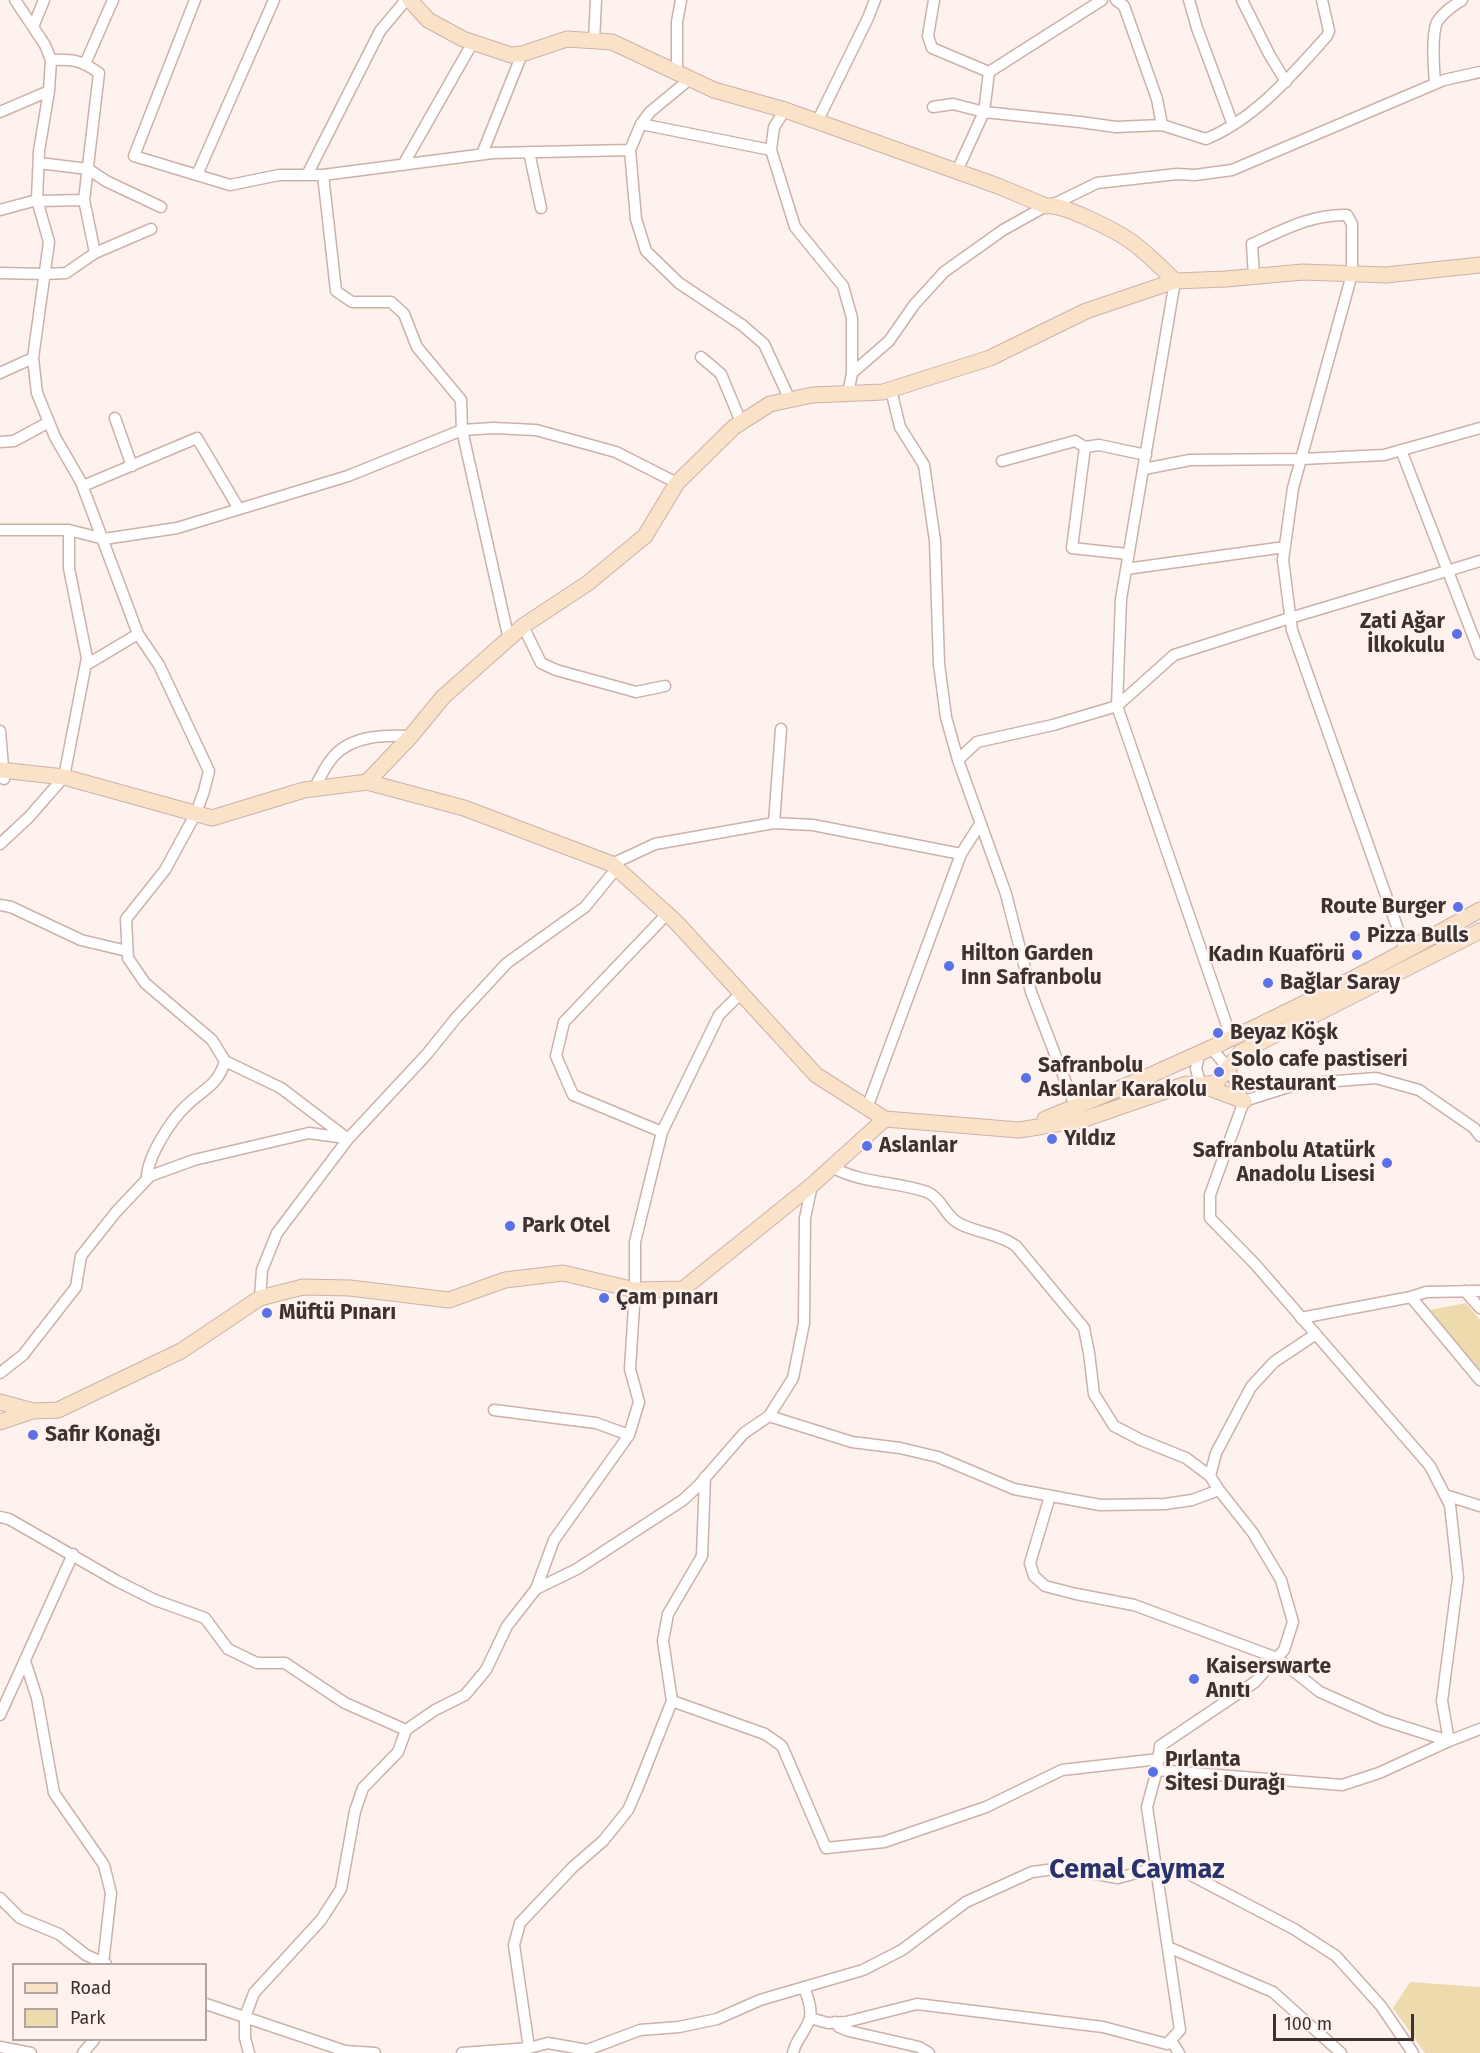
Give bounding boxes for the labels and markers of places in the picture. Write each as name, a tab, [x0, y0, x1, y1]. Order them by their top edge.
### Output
place label: Zati Ağar İlkokulu	[1360, 609, 1445, 659]
marker: Zati Ağar İlkokulu	[1450, 627, 1464, 641]
place label: Route Burger	[1321, 894, 1446, 920]
marker: Route Burger	[1451, 900, 1465, 914]
place label: Pizza Bulls	[1367, 923, 1469, 949]
marker: Pizza Bulls	[1348, 929, 1362, 943]
place label: Hilton Garden Inn Safranbolu	[961, 941, 1102, 991]
place label: Kadın Kuaförü	[1208, 942, 1345, 968]
marker: Kadın Kuaförü	[1350, 948, 1364, 962]
marker: Hilton Garden Inn Safranbolu	[942, 959, 956, 973]
place label: Bağlar Saray	[1280, 970, 1400, 996]
marker: Bağlar Saray	[1261, 976, 1275, 990]
place label: Beyaz Köşk	[1230, 1020, 1338, 1046]
marker: Beyaz Köşk	[1211, 1026, 1225, 1040]
place label: Solo cafe pastiseri Restaurant	[1231, 1047, 1408, 1097]
place label: Safranbolu Aslanlar Karakolu	[1038, 1053, 1207, 1103]
marker: Solo cafe pastiseri Restaurant	[1212, 1065, 1226, 1079]
marker: Safranbolu Aslanlar Karakolu	[1019, 1071, 1033, 1085]
place label: Yıldız	[1064, 1126, 1116, 1152]
marker: Yıldız	[1045, 1132, 1059, 1146]
place label: Aslanlar	[879, 1133, 957, 1159]
place label: Safranbolu Atatürk Anadolu Lisesi	[1193, 1138, 1375, 1188]
marker: Aslanlar	[860, 1139, 874, 1153]
marker: Safranbolu Atatürk Anadolu Lisesi	[1380, 1156, 1394, 1170]
place label: Park Otel	[522, 1213, 610, 1239]
marker: Park Otel	[503, 1219, 517, 1233]
place label: Çam pınarı	[616, 1285, 719, 1311]
marker: Çam pınarı	[597, 1291, 611, 1305]
place label: Müftü Pınarı	[279, 1300, 396, 1326]
marker: Müftü Pınarı	[260, 1306, 274, 1320]
place label: Safir Konağı	[45, 1422, 161, 1448]
marker: Safir Konağı	[26, 1428, 40, 1442]
place label: Kaiserswarte Anıtı	[1206, 1654, 1331, 1704]
marker: Kaiserswarte Anıtı	[1187, 1672, 1201, 1686]
place label: Pırlanta Sitesi Durağı	[1165, 1747, 1285, 1797]
marker: Pırlanta Sitesi Durağı	[1146, 1765, 1160, 1779]

